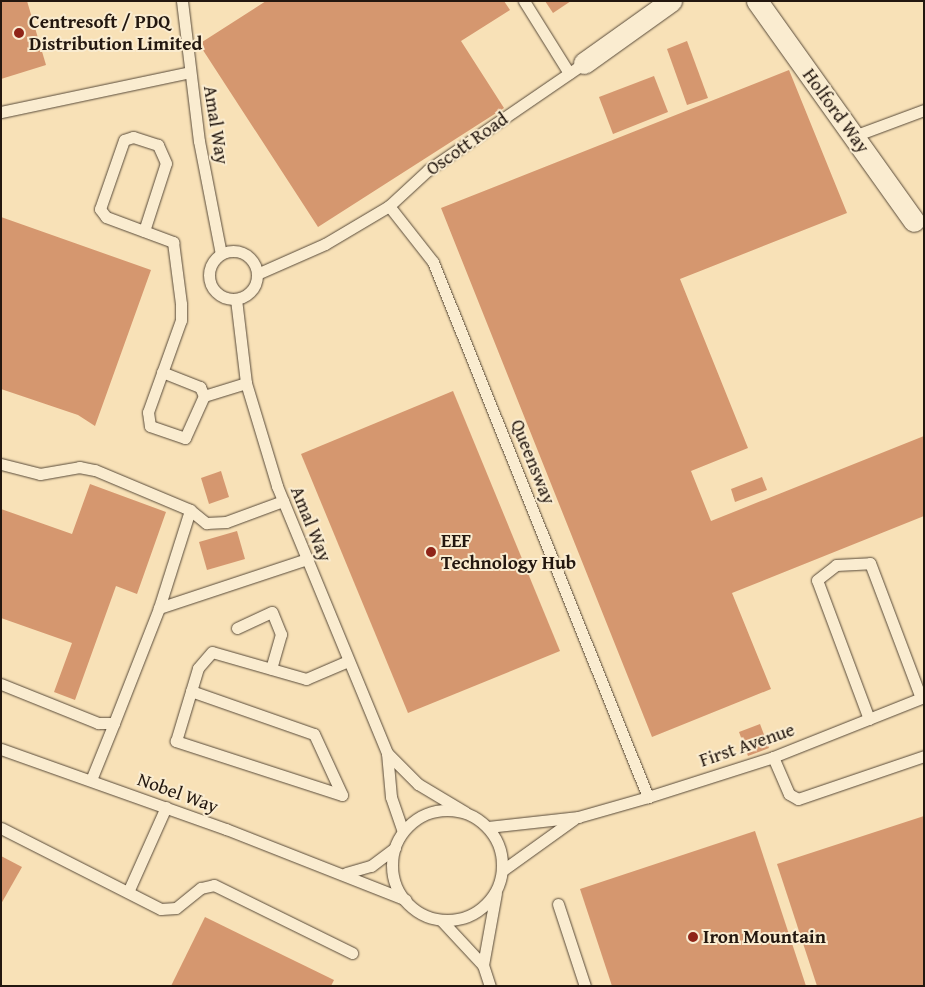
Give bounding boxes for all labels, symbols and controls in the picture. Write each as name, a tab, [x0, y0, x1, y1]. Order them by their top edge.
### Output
place label: Centresoft / PDQ Distribution Limited	[29, 11, 203, 55]
marker: Centresoft / PDQ Distribution Limited	[13, 27, 25, 39]
street label: Holford Way	[798, 64, 874, 158]
street label: Amal Way	[199, 84, 233, 166]
street label: Oscott Road	[422, 108, 512, 180]
street label: Queensway	[506, 416, 560, 508]
street label: Amal Way	[286, 483, 336, 565]
place label: EEF Technology Hub	[441, 530, 576, 574]
marker: EEF Technology Hub	[425, 546, 437, 558]
street label: First Avenue	[696, 718, 798, 772]
street label: Nobel Way	[135, 768, 221, 818]
place label: Iron Mountain	[703, 926, 826, 948]
marker: Iron Mountain	[687, 931, 699, 943]

